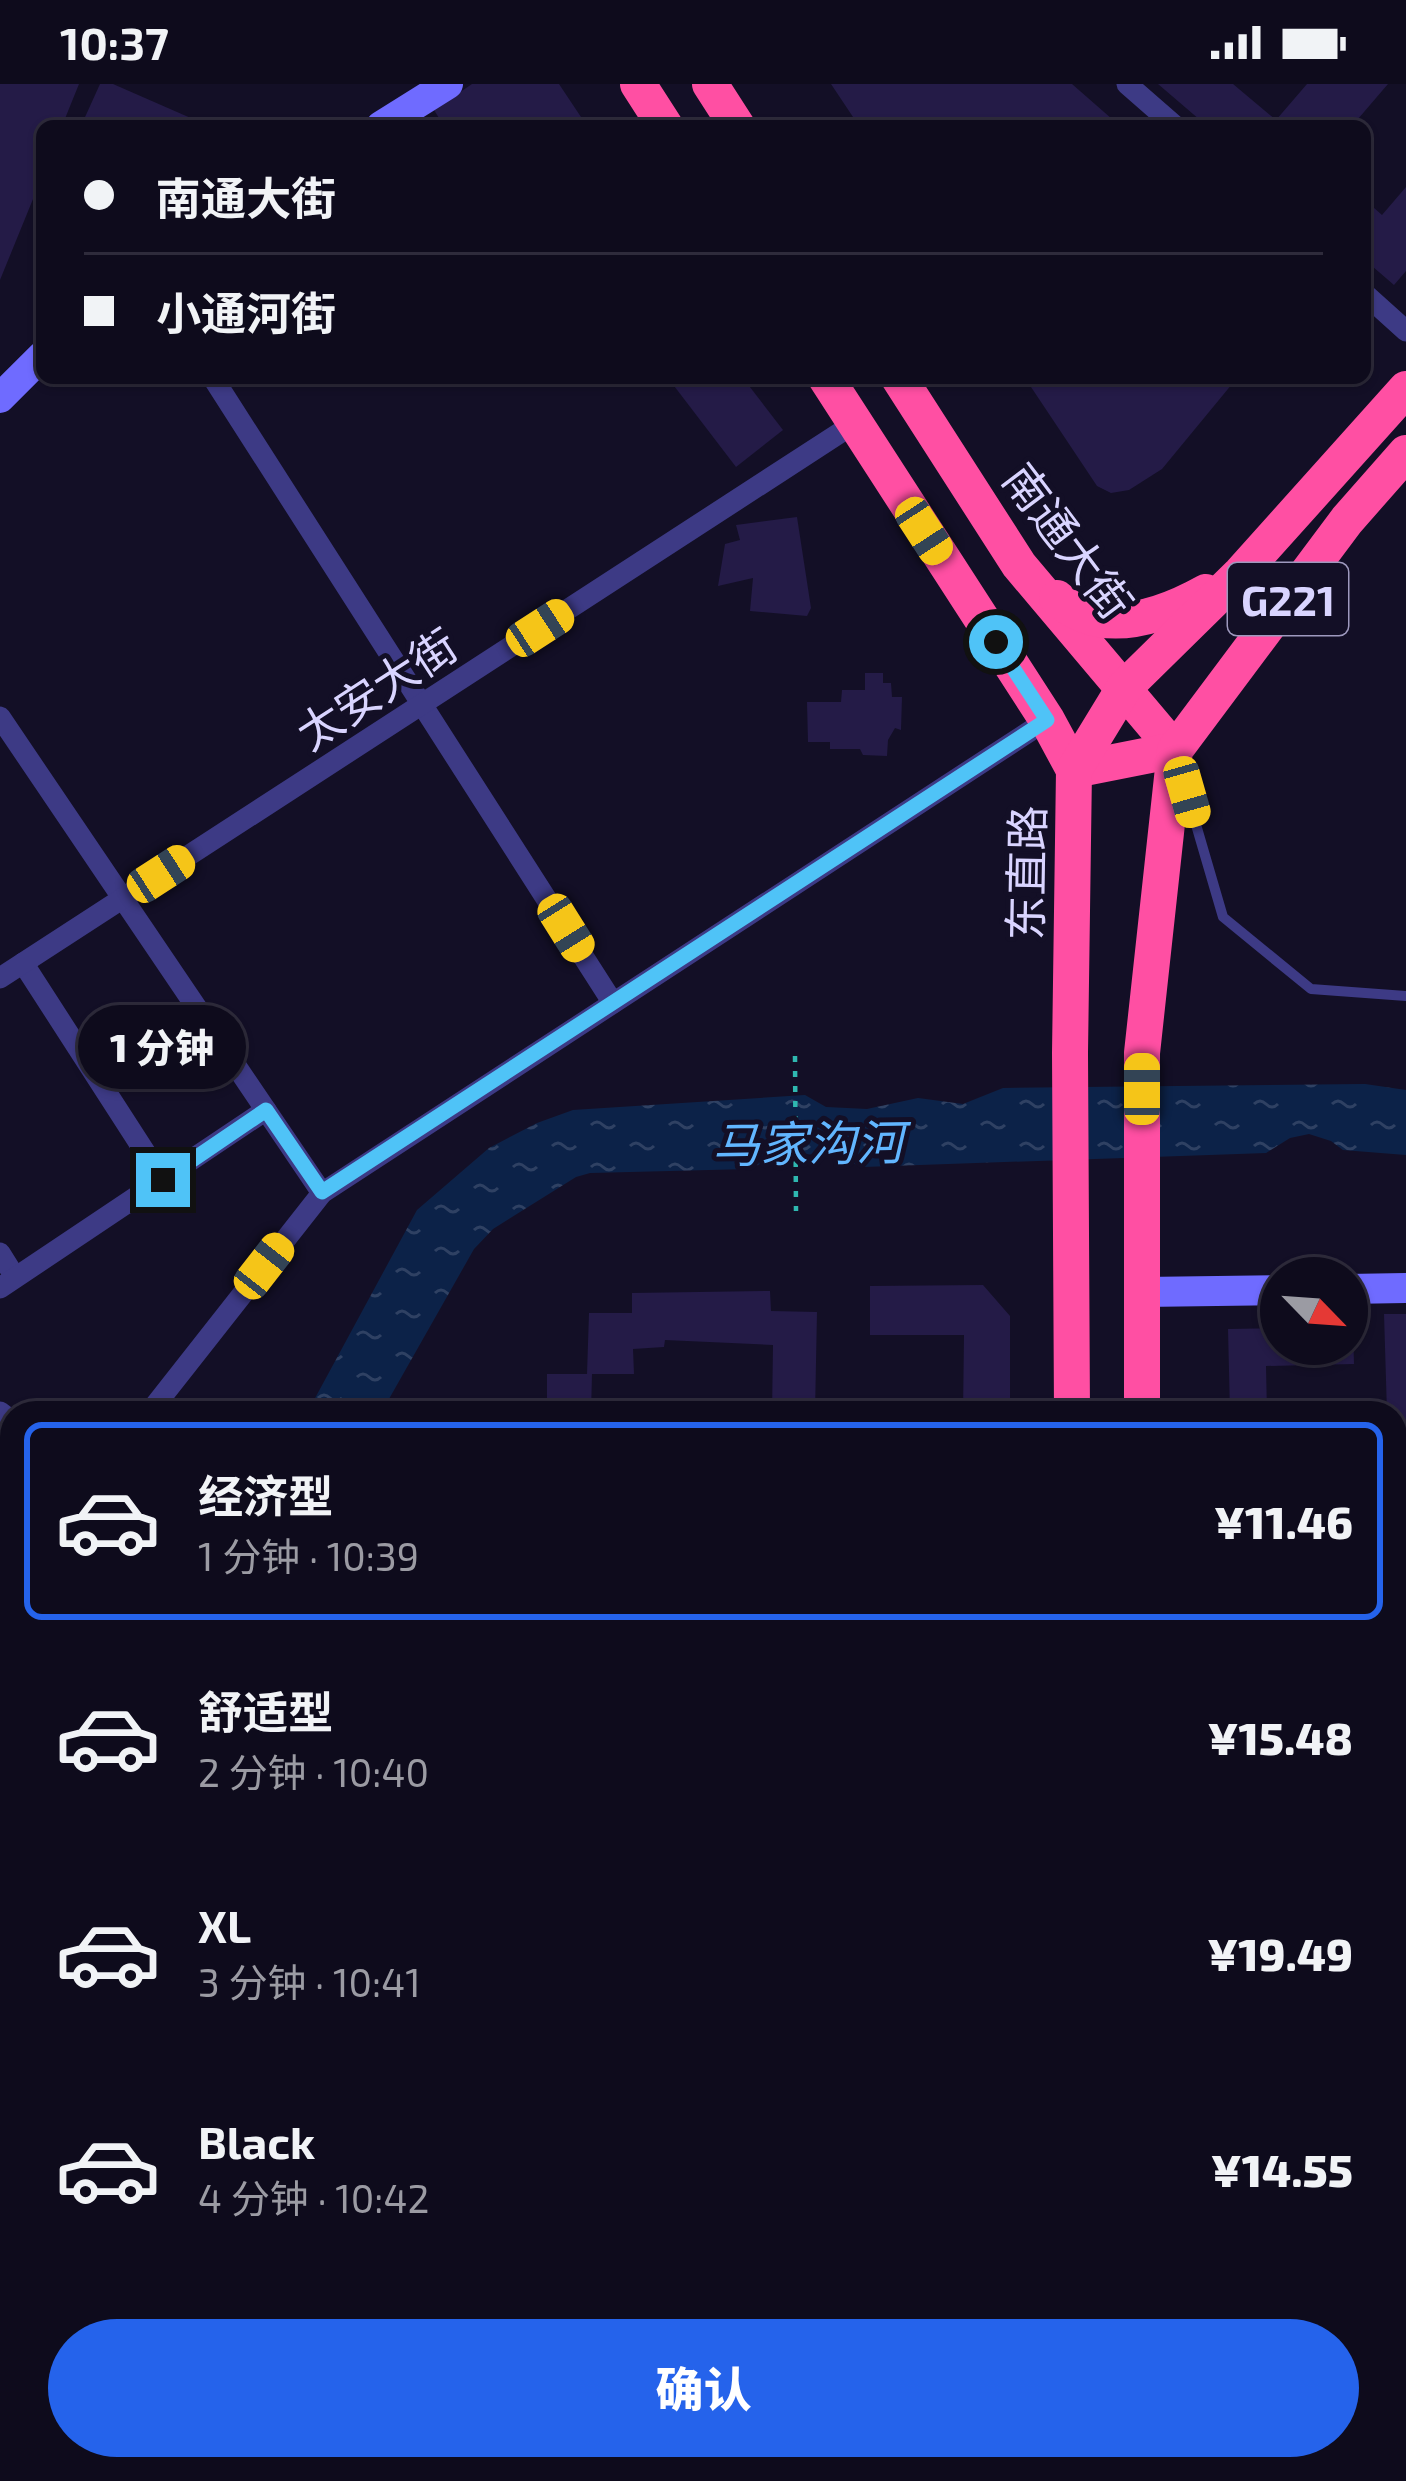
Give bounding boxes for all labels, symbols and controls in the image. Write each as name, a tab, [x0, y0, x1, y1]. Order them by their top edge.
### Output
text: 10:37	[60, 15, 169, 69]
text: 南通大街	[156, 170, 336, 224]
text: 小通河街	[156, 285, 336, 339]
street label: 南通大街	[993, 452, 1145, 628]
car	[889, 491, 959, 571]
road number: G221	[1228, 563, 1348, 635]
car	[500, 593, 580, 663]
route start	[969, 615, 1023, 669]
street label: 太安大街	[286, 616, 466, 760]
car	[1160, 752, 1214, 832]
street label: 东直路	[997, 805, 1053, 941]
car	[121, 839, 201, 909]
car	[532, 888, 600, 968]
callout: 1 分钟	[79, 1006, 247, 1090]
text: 1 分钟	[110, 1023, 214, 1070]
car	[1124, 1053, 1160, 1125]
water label: 马家沟河	[712, 1111, 912, 1173]
route end	[136, 1153, 190, 1207]
car	[228, 1227, 300, 1305]
north arrow	[1260, 1257, 1368, 1365]
map controls	[1260, 1257, 1368, 1365]
icon: car	[54, 1467, 162, 1575]
text: 经济型	[198, 1468, 333, 1522]
text: ¥11.46	[1214, 1494, 1353, 1548]
text: 1 分钟 · 10:39	[198, 1532, 419, 1579]
icon: car	[54, 1683, 162, 1791]
text: 舒适型	[198, 1684, 333, 1738]
text: ¥15.48	[1208, 1710, 1353, 1764]
text: 2 分钟 · 10:40	[198, 1748, 429, 1795]
text: XL	[198, 1898, 251, 1952]
icon: car	[54, 1899, 162, 2007]
text: ¥19.49	[1207, 1926, 1353, 1980]
text: 3 分钟 · 10:41	[198, 1958, 421, 2005]
text: Black	[198, 2114, 315, 2168]
icon: car	[54, 2115, 162, 2223]
text: ¥14.55	[1211, 2142, 1353, 2196]
text: 4 分钟 · 10:42	[198, 2174, 429, 2221]
button: 确认	[48, 2319, 1359, 2457]

